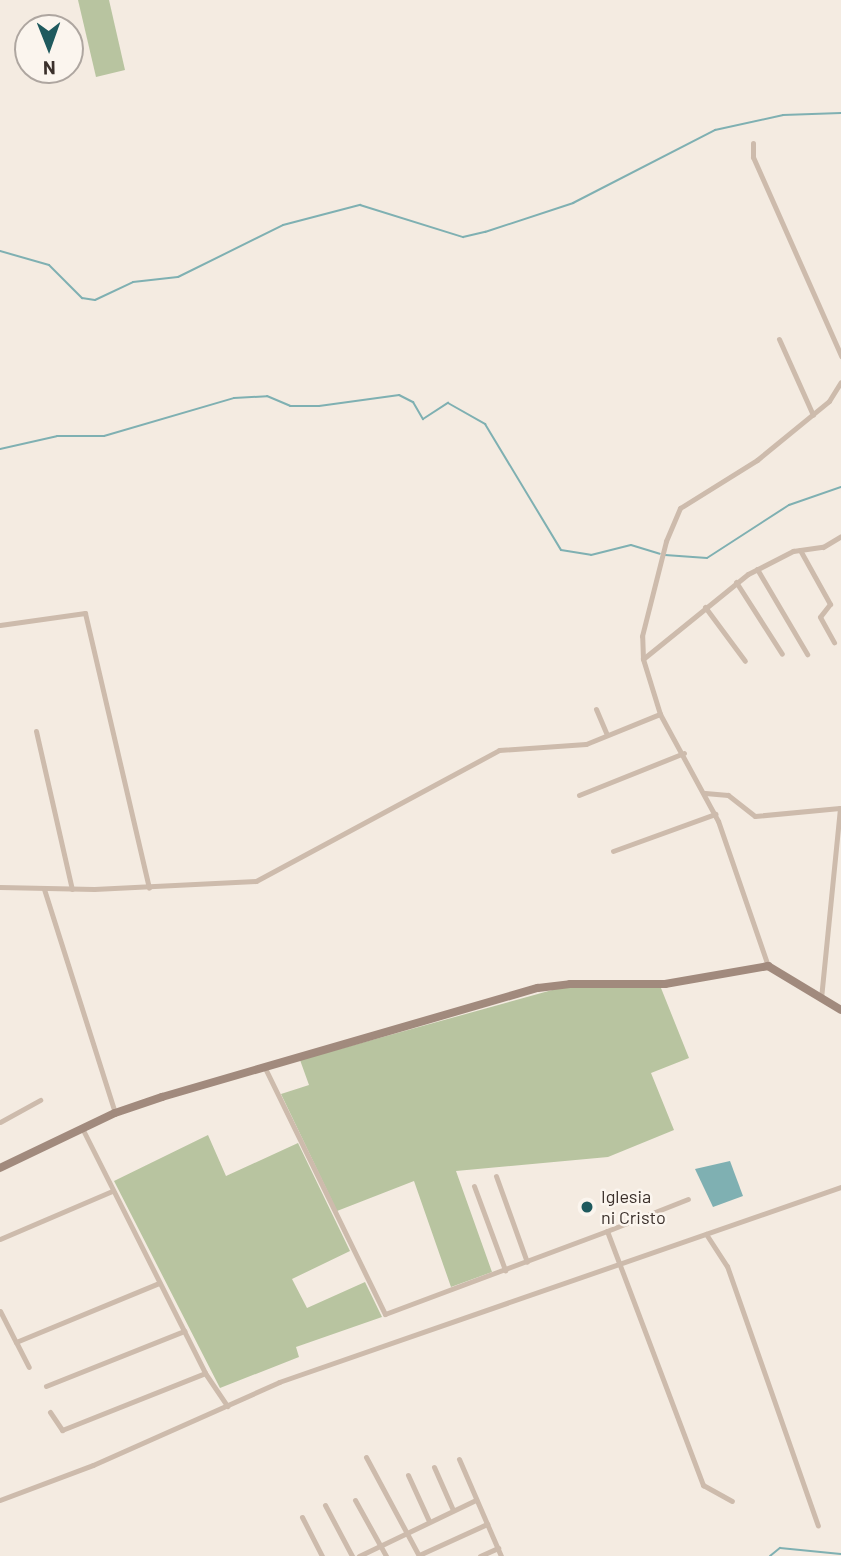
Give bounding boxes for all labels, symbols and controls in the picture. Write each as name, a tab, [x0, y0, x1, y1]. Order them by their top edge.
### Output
north arrow	[14, 14, 84, 84]
text: N	[43, 57, 56, 80]
place label: Iglesia ni Cristo	[601, 1186, 666, 1228]
marker: Iglesia ni Cristo	[579, 1199, 595, 1215]

